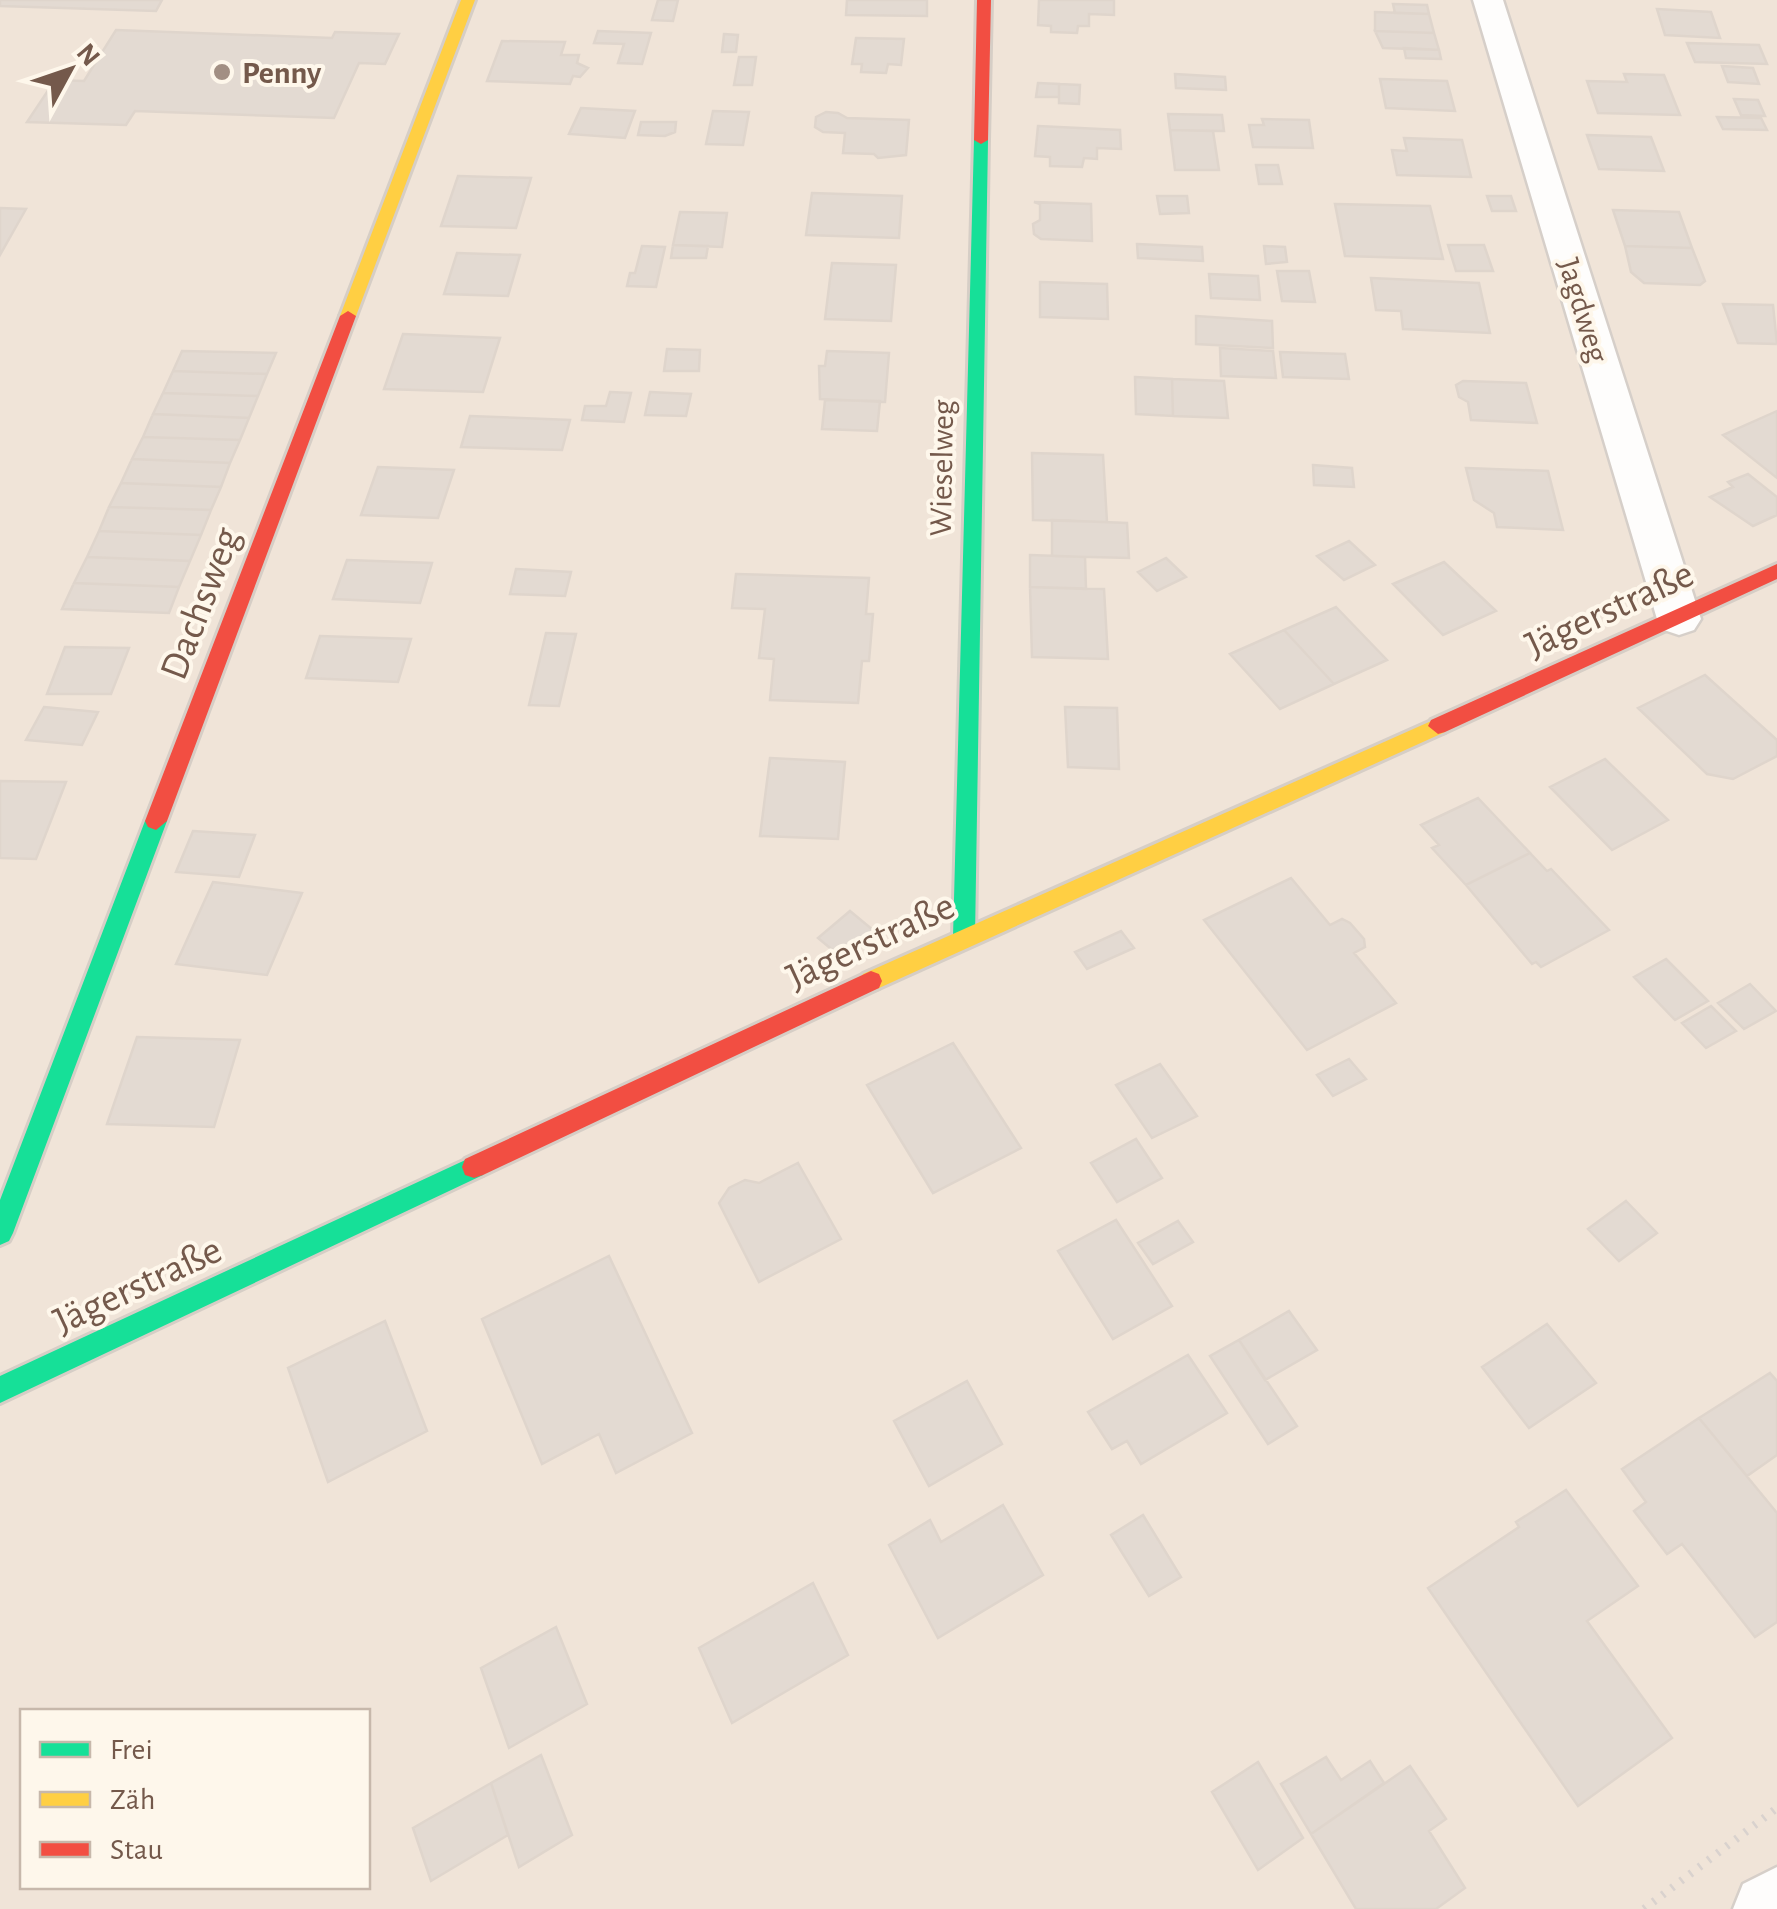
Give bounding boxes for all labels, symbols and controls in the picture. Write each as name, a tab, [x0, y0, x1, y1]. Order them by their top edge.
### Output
north arrow	[20, 20, 120, 120]
text: N	[71, 39, 105, 72]
place label: Penny	[242, 57, 322, 89]
marker: Penny	[211, 61, 233, 83]
street label: Jagdweg	[1552, 254, 1614, 367]
street label: Wieselweg	[925, 399, 959, 537]
street label: Dachsweg	[154, 522, 248, 685]
street label: Jägerstraße	[1520, 554, 1700, 666]
street label: Jägerstraße	[781, 886, 961, 998]
street label: Jägerstraße	[48, 1230, 228, 1342]
legend	[20, 1709, 370, 1889]
text: Frei	[110, 1735, 153, 1765]
text: Zäh	[110, 1785, 155, 1815]
text: Stau	[110, 1835, 163, 1865]

